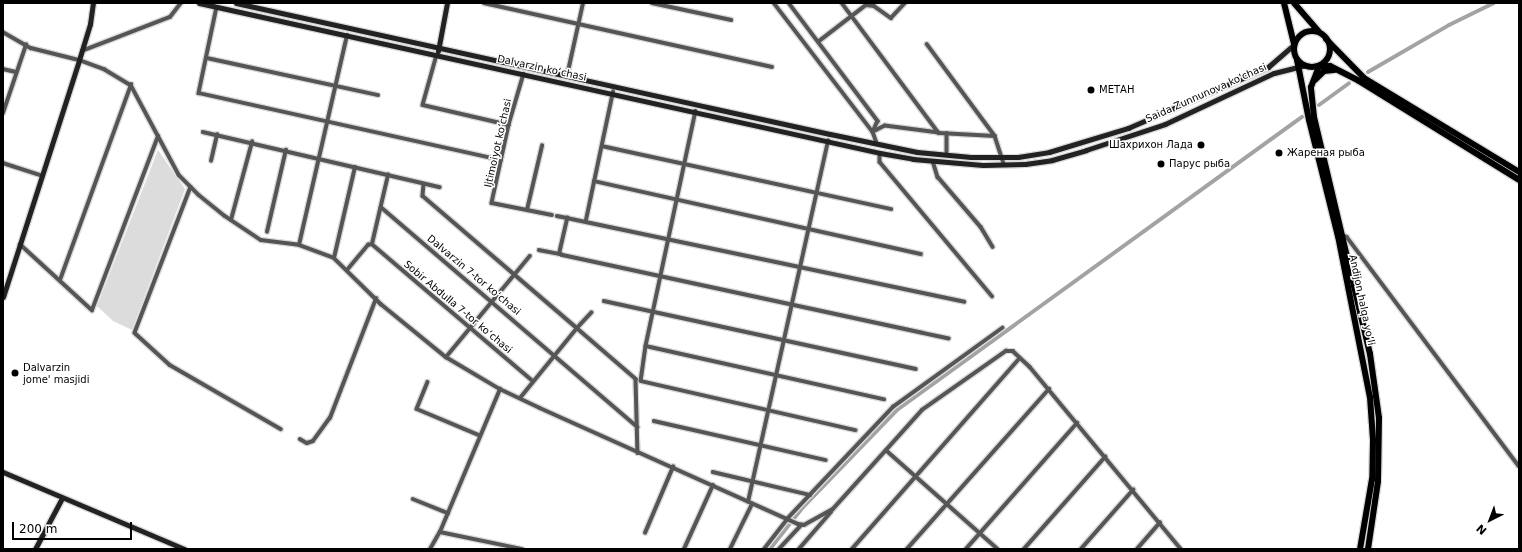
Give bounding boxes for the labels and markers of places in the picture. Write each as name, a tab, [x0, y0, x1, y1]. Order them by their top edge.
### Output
place label: МЕТАН	[1099, 84, 1134, 96]
marker: МЕТАН	[1086, 85, 1096, 95]
place label: Шахрихон Лада	[1109, 139, 1193, 151]
marker: Шахрихон Лада	[1196, 140, 1206, 150]
place label: Жареная рыба	[1287, 147, 1365, 159]
marker: Жареная рыба	[1274, 148, 1284, 158]
place label: Парус рыба	[1169, 158, 1230, 170]
marker: Парус рыба	[1156, 159, 1166, 169]
place label: Dalvarzin jome' masjidi	[23, 361, 89, 384]
marker: Dalvarzin jome' masjidi	[10, 368, 20, 378]

